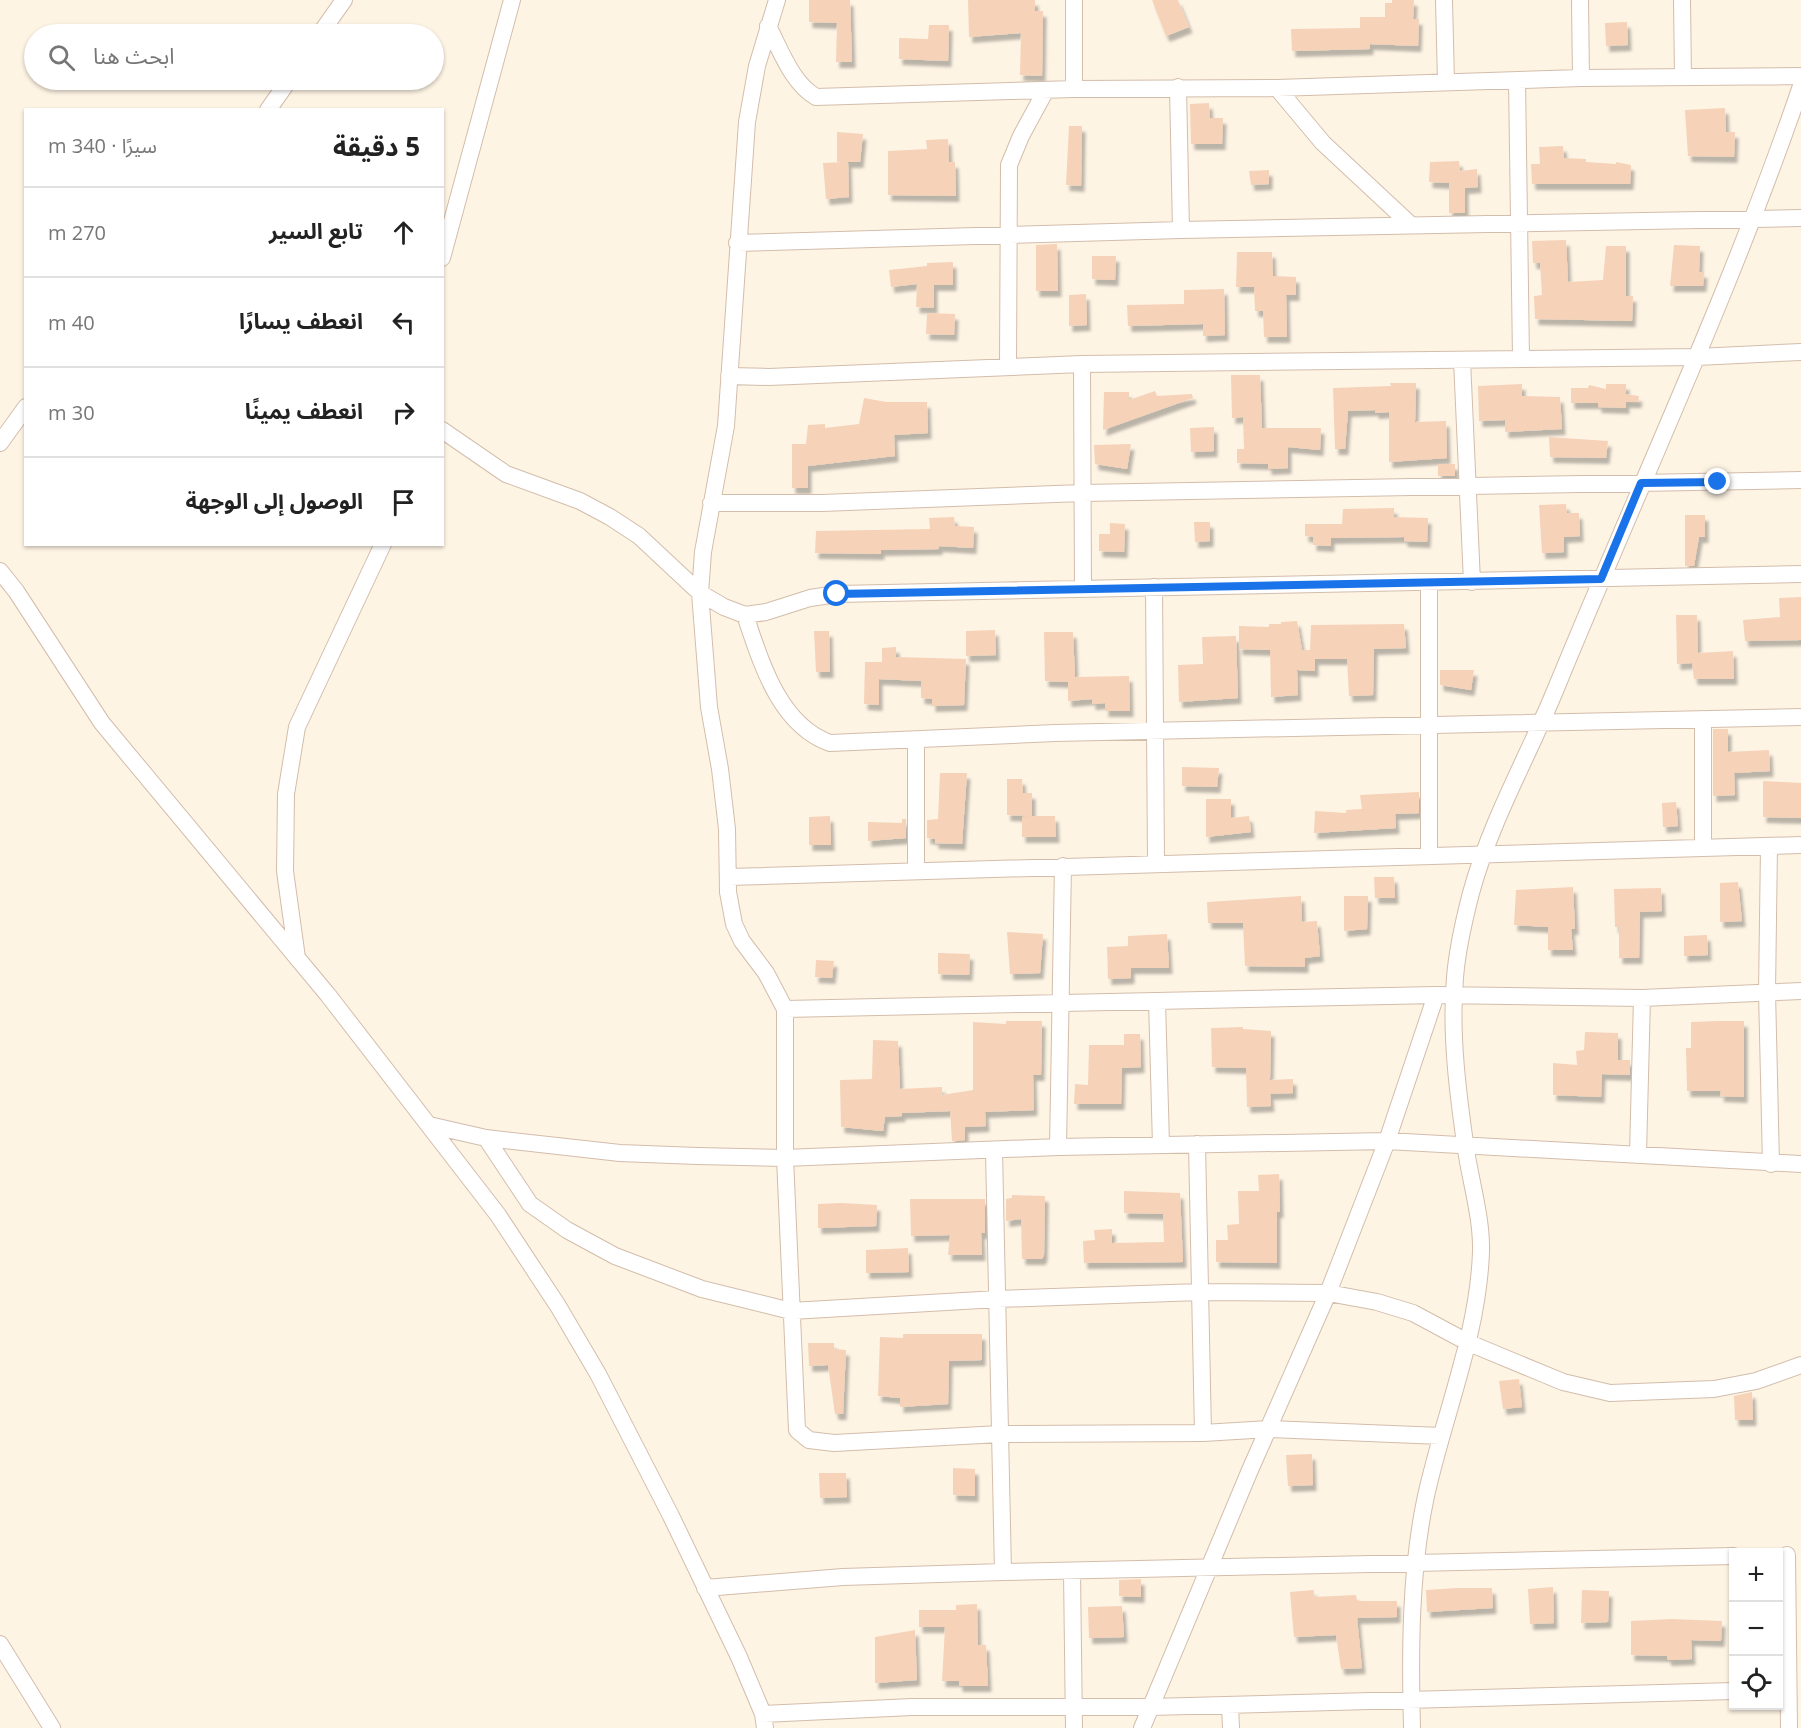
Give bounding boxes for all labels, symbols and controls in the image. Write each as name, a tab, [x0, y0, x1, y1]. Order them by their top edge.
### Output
search box	[24, 24, 444, 90]
text: ابحث هنا	[93, 40, 175, 70]
icon: search	[45, 41, 78, 74]
text: 5 دقيقة	[333, 128, 420, 164]
text: سيرًا · 340 m	[48, 132, 157, 159]
text: تابع السير	[269, 215, 363, 245]
icon: ahead	[387, 216, 420, 249]
text: 270 m	[48, 219, 106, 246]
text: انعطف يسارًا	[239, 305, 363, 335]
icon: left	[387, 306, 420, 339]
text: 40 m	[48, 309, 95, 336]
text: انعطف يمينًا	[245, 395, 363, 425]
icon: right	[387, 396, 420, 429]
text: 30 m	[48, 399, 95, 426]
route end	[1704, 468, 1730, 494]
text: الوصول إلى الوجهة	[185, 485, 363, 515]
icon: arrive	[387, 486, 420, 519]
route start	[823, 580, 849, 606]
map controls	[1729, 1548, 1783, 1710]
button: +	[1729, 1548, 1783, 1602]
button: −	[1729, 1602, 1783, 1656]
button: locate	[1729, 1656, 1783, 1710]

